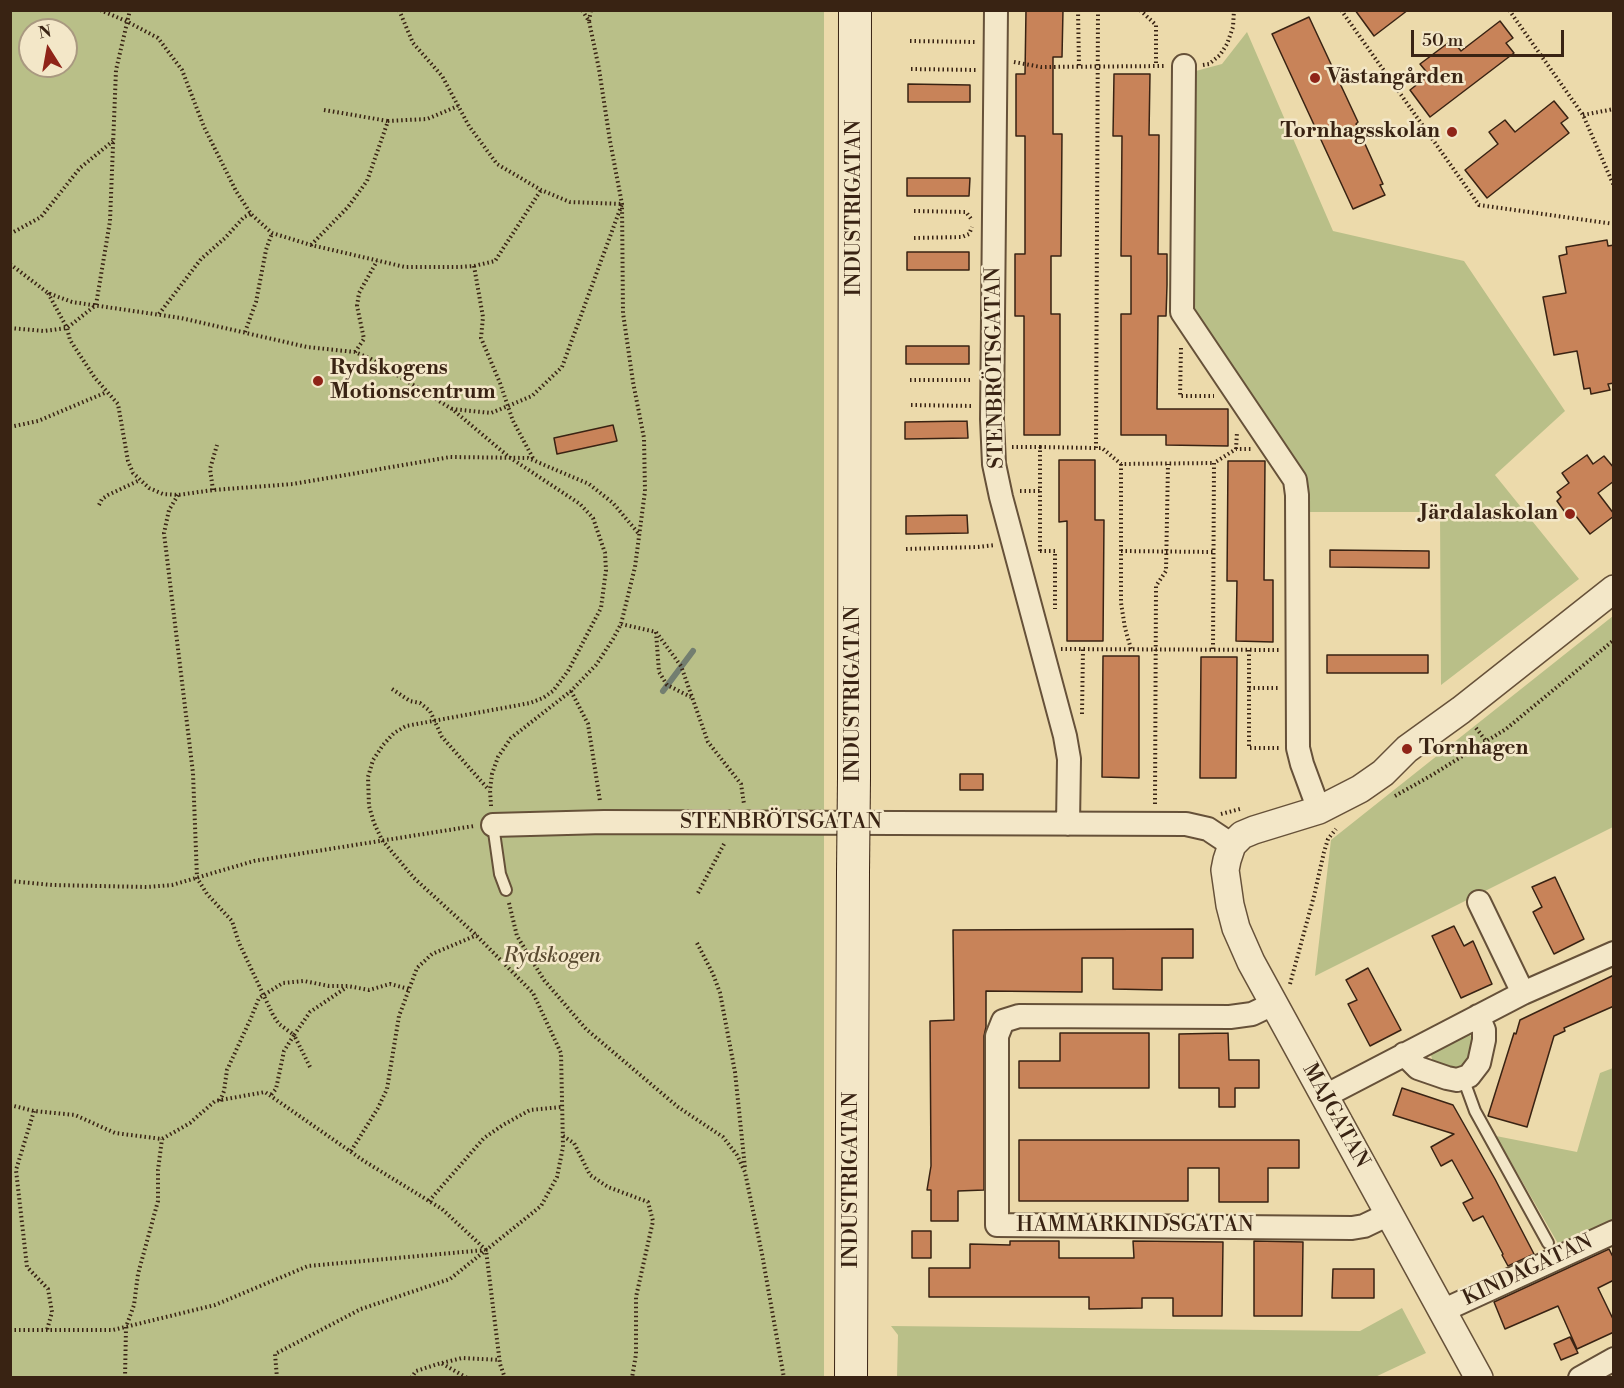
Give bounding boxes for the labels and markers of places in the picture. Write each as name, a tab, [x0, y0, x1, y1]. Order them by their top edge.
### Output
place label: Västangården	[1327, 65, 1464, 91]
marker: Västangården	[1308, 71, 1322, 85]
place label: Tornhagsskolan	[1280, 119, 1440, 145]
marker: Tornhagsskolan	[1445, 125, 1459, 139]
place label: Rydskogens Motionscentrum	[330, 356, 496, 406]
marker: Rydskogens Motionscentrum	[311, 374, 325, 388]
place label: Järdalaskolan	[1420, 501, 1558, 527]
marker: Järdalaskolan	[1563, 507, 1577, 521]
place label: Tornhagen	[1419, 736, 1528, 762]
marker: Tornhagen	[1400, 742, 1414, 756]

